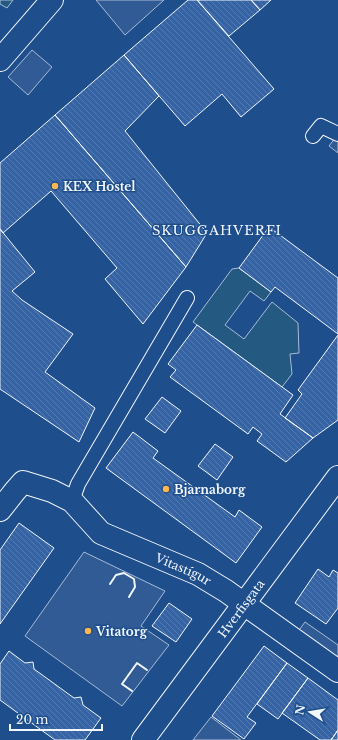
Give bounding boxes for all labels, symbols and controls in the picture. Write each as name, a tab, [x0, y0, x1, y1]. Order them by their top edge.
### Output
place label: KEX Hostel	[63, 179, 136, 194]
marker: KEX Hostel	[50, 181, 60, 191]
district label: SKUGGAHVERFI	[152, 222, 282, 239]
place label: Bjarnaborg	[174, 482, 246, 497]
marker: Bjarnaborg	[161, 484, 171, 494]
street label: Vitastígur	[152, 549, 214, 588]
street label: Hverfisgata	[214, 576, 267, 640]
place label: Vitatorg	[95, 624, 148, 639]
marker: Vitatorg	[83, 626, 93, 636]
north arrow	[290, 692, 330, 732]
text: N	[292, 703, 308, 716]
scale bar	[10, 706, 102, 732]
text: 20 m	[16, 712, 48, 727]

